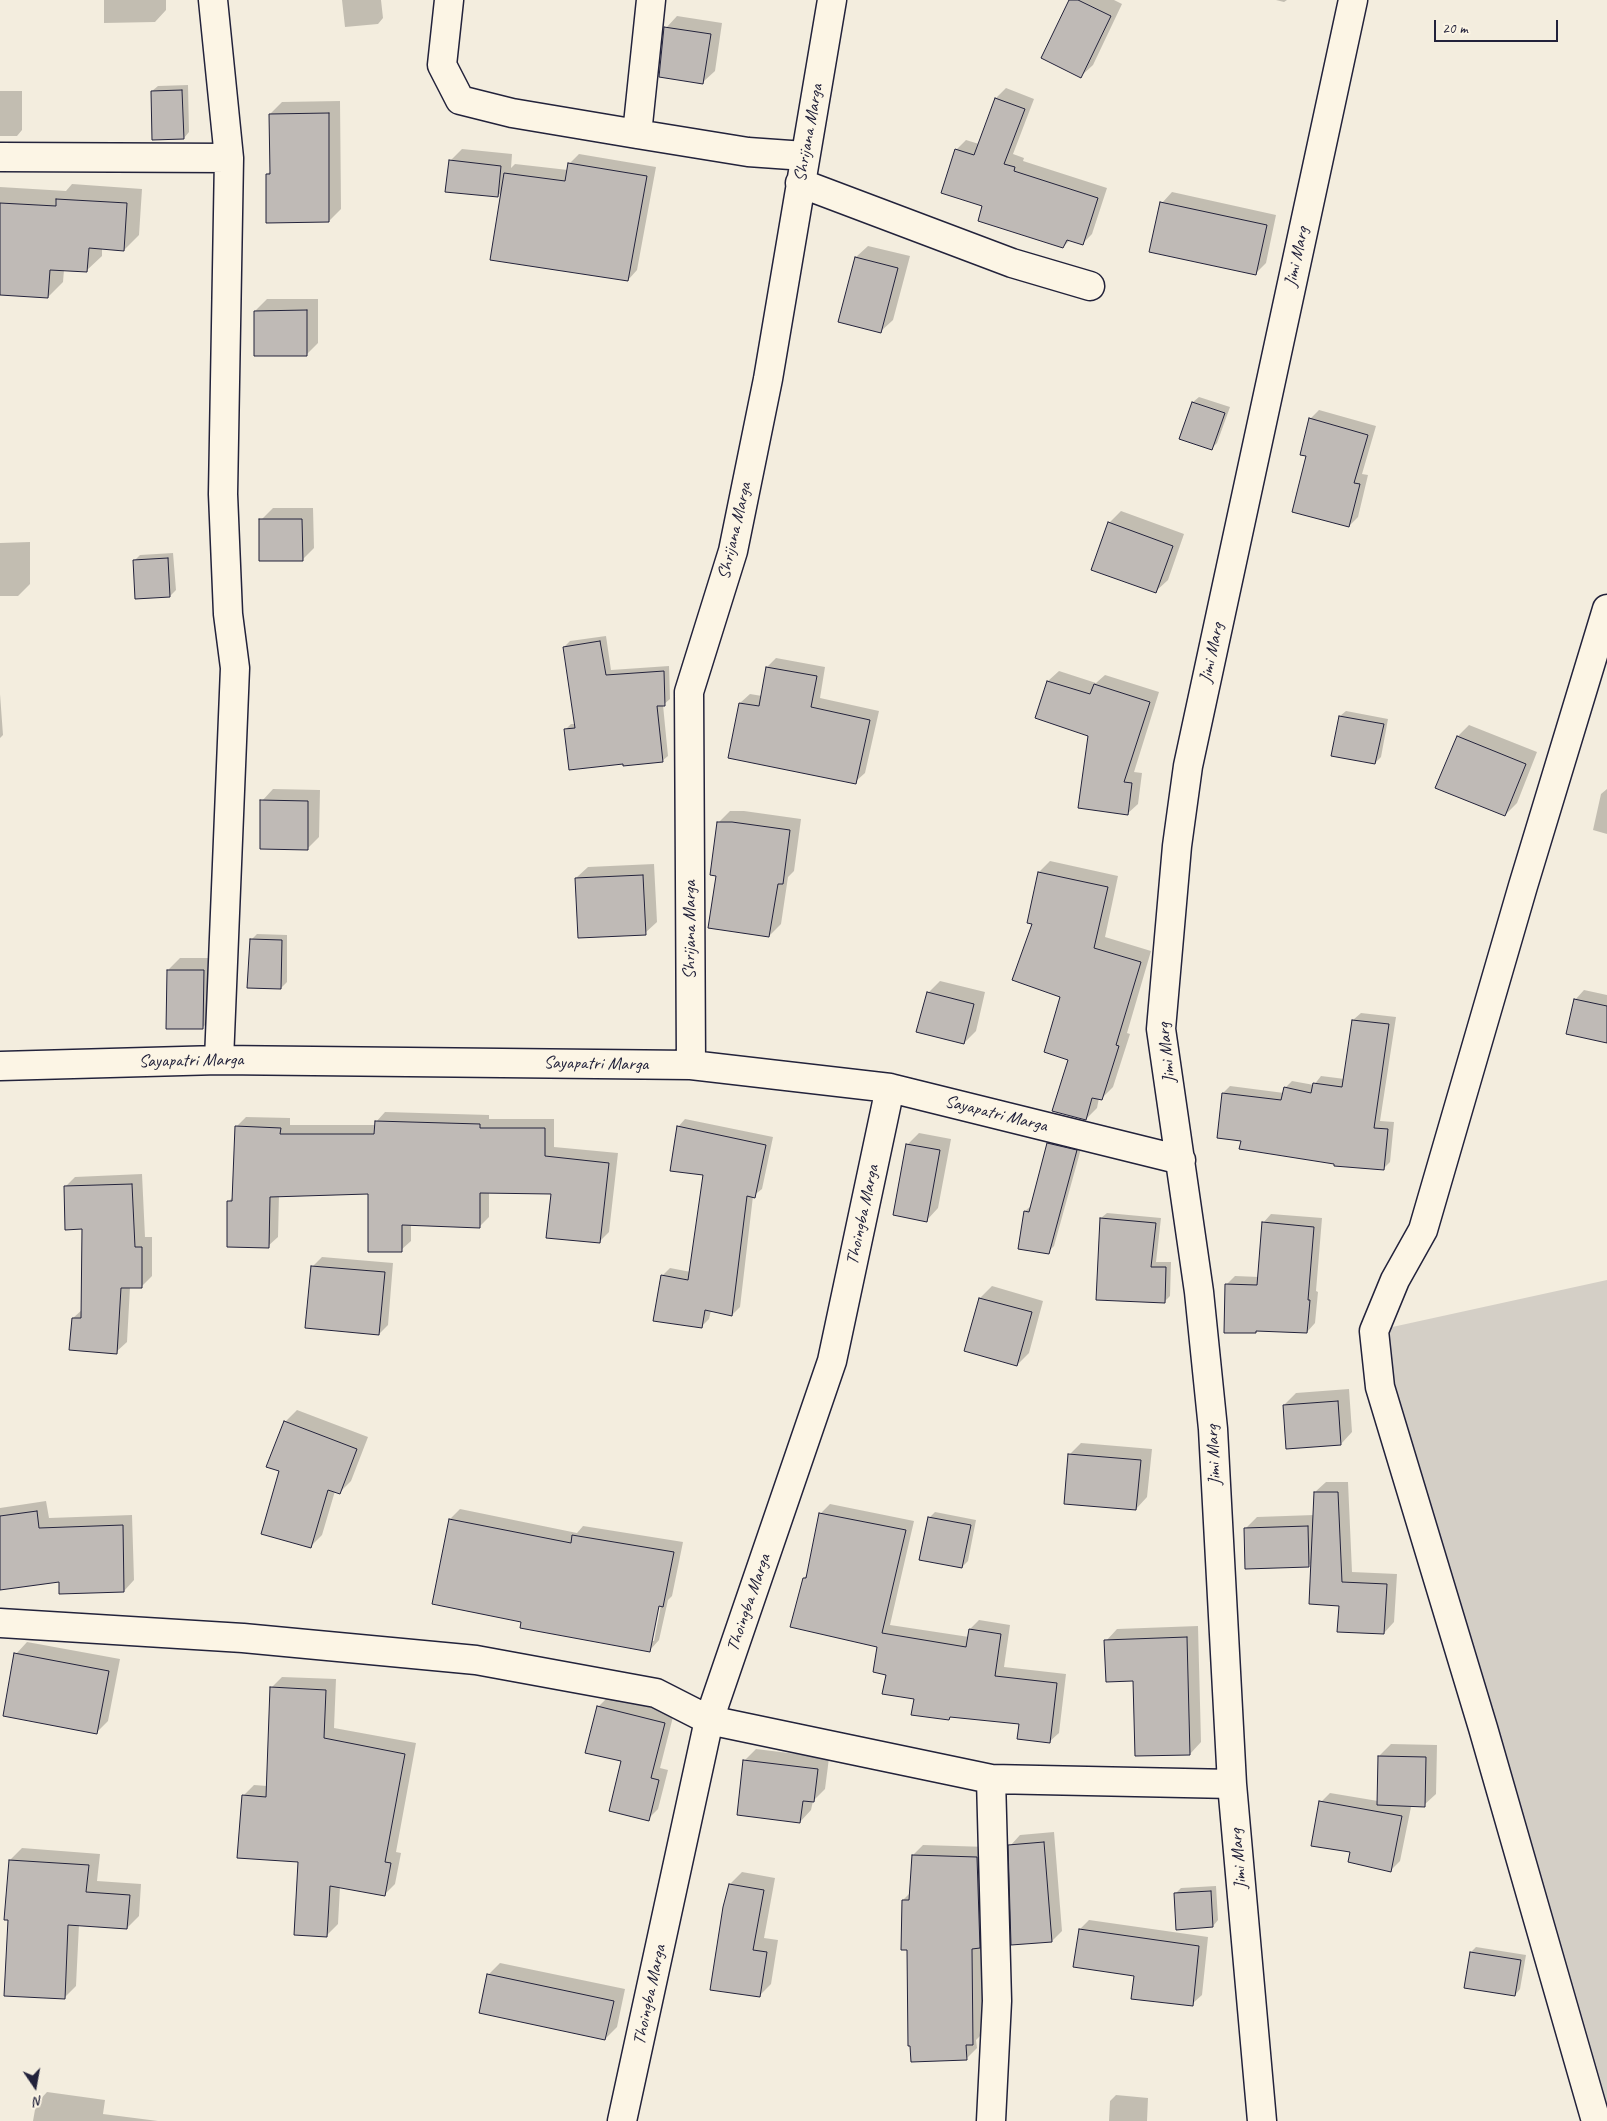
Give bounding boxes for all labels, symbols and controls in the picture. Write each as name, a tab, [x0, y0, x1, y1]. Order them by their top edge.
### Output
scale bar	[1437, 10, 1561, 42]
text: 20 m	[1442, 19, 1468, 38]
street label: Shrijana Marga	[790, 82, 828, 184]
street label: Jimi Marg	[1280, 225, 1314, 289]
street label: Shrijana Marga	[713, 480, 757, 582]
street label: Jimi Marg	[1195, 621, 1229, 685]
street label: Shrijana Marga	[679, 881, 701, 979]
street label: Jimi Marg	[1153, 1022, 1181, 1084]
street label: Sayapatri Marga	[138, 1049, 244, 1073]
street label: Sayapatri Marga	[543, 1052, 649, 1076]
street label: Sayapatri Marga	[943, 1091, 1049, 1137]
street label: Thoingba Marga	[842, 1163, 884, 1267]
street label: Jimi Marg	[1202, 1424, 1226, 1486]
street label: Thoingba Marga	[722, 1551, 776, 1655]
street label: Jimi Marg	[1226, 1828, 1252, 1890]
street label: Thoingba Marga	[629, 1943, 671, 2047]
north arrow	[10, 2061, 60, 2111]
text: N	[32, 2092, 44, 2110]

